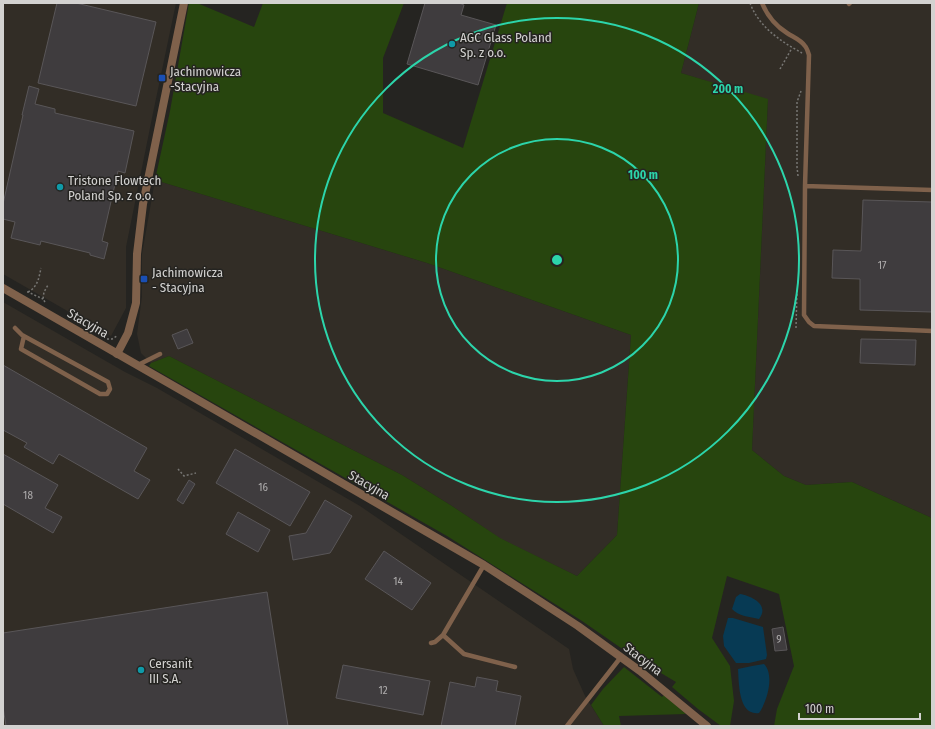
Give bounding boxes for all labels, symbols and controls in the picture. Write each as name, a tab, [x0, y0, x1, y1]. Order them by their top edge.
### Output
place label: AGC Glass Poland Sp. z o.o.	[460, 30, 552, 60]
marker: AGC Glass Poland Sp. z o.o.	[447, 39, 457, 49]
place label: Jachimowicza -Stacyjna	[170, 64, 241, 94]
marker: Jachimowicza -Stacyjna	[157, 73, 167, 83]
text: 200 m	[712, 82, 743, 96]
text: 100 m	[628, 168, 658, 182]
place label: Tristone Flowtech Poland Sp. z o.o.	[68, 173, 161, 203]
marker: Tristone Flowtech Poland Sp. z o.o.	[55, 182, 65, 192]
centre of rings	[550, 253, 564, 267]
house number: 17	[878, 259, 887, 272]
place label: Jachimowicza - Stacyjna	[152, 265, 223, 295]
marker: Jachimowicza - Stacyjna	[139, 274, 149, 284]
street label: Stacyjna	[65, 305, 111, 341]
street label: Stacyjna	[346, 467, 392, 503]
house number: 16	[258, 481, 268, 494]
house number: 18	[23, 489, 33, 502]
house number: 14	[393, 575, 403, 588]
house number: 9	[776, 633, 782, 646]
street label: Stacyjna	[621, 640, 665, 678]
place label: Cersanit III S.A.	[149, 656, 193, 686]
marker: Cersanit III S.A.	[136, 665, 146, 675]
house number: 12	[378, 684, 388, 697]
scale bar	[799, 695, 920, 721]
text: 100 m	[805, 702, 834, 716]

